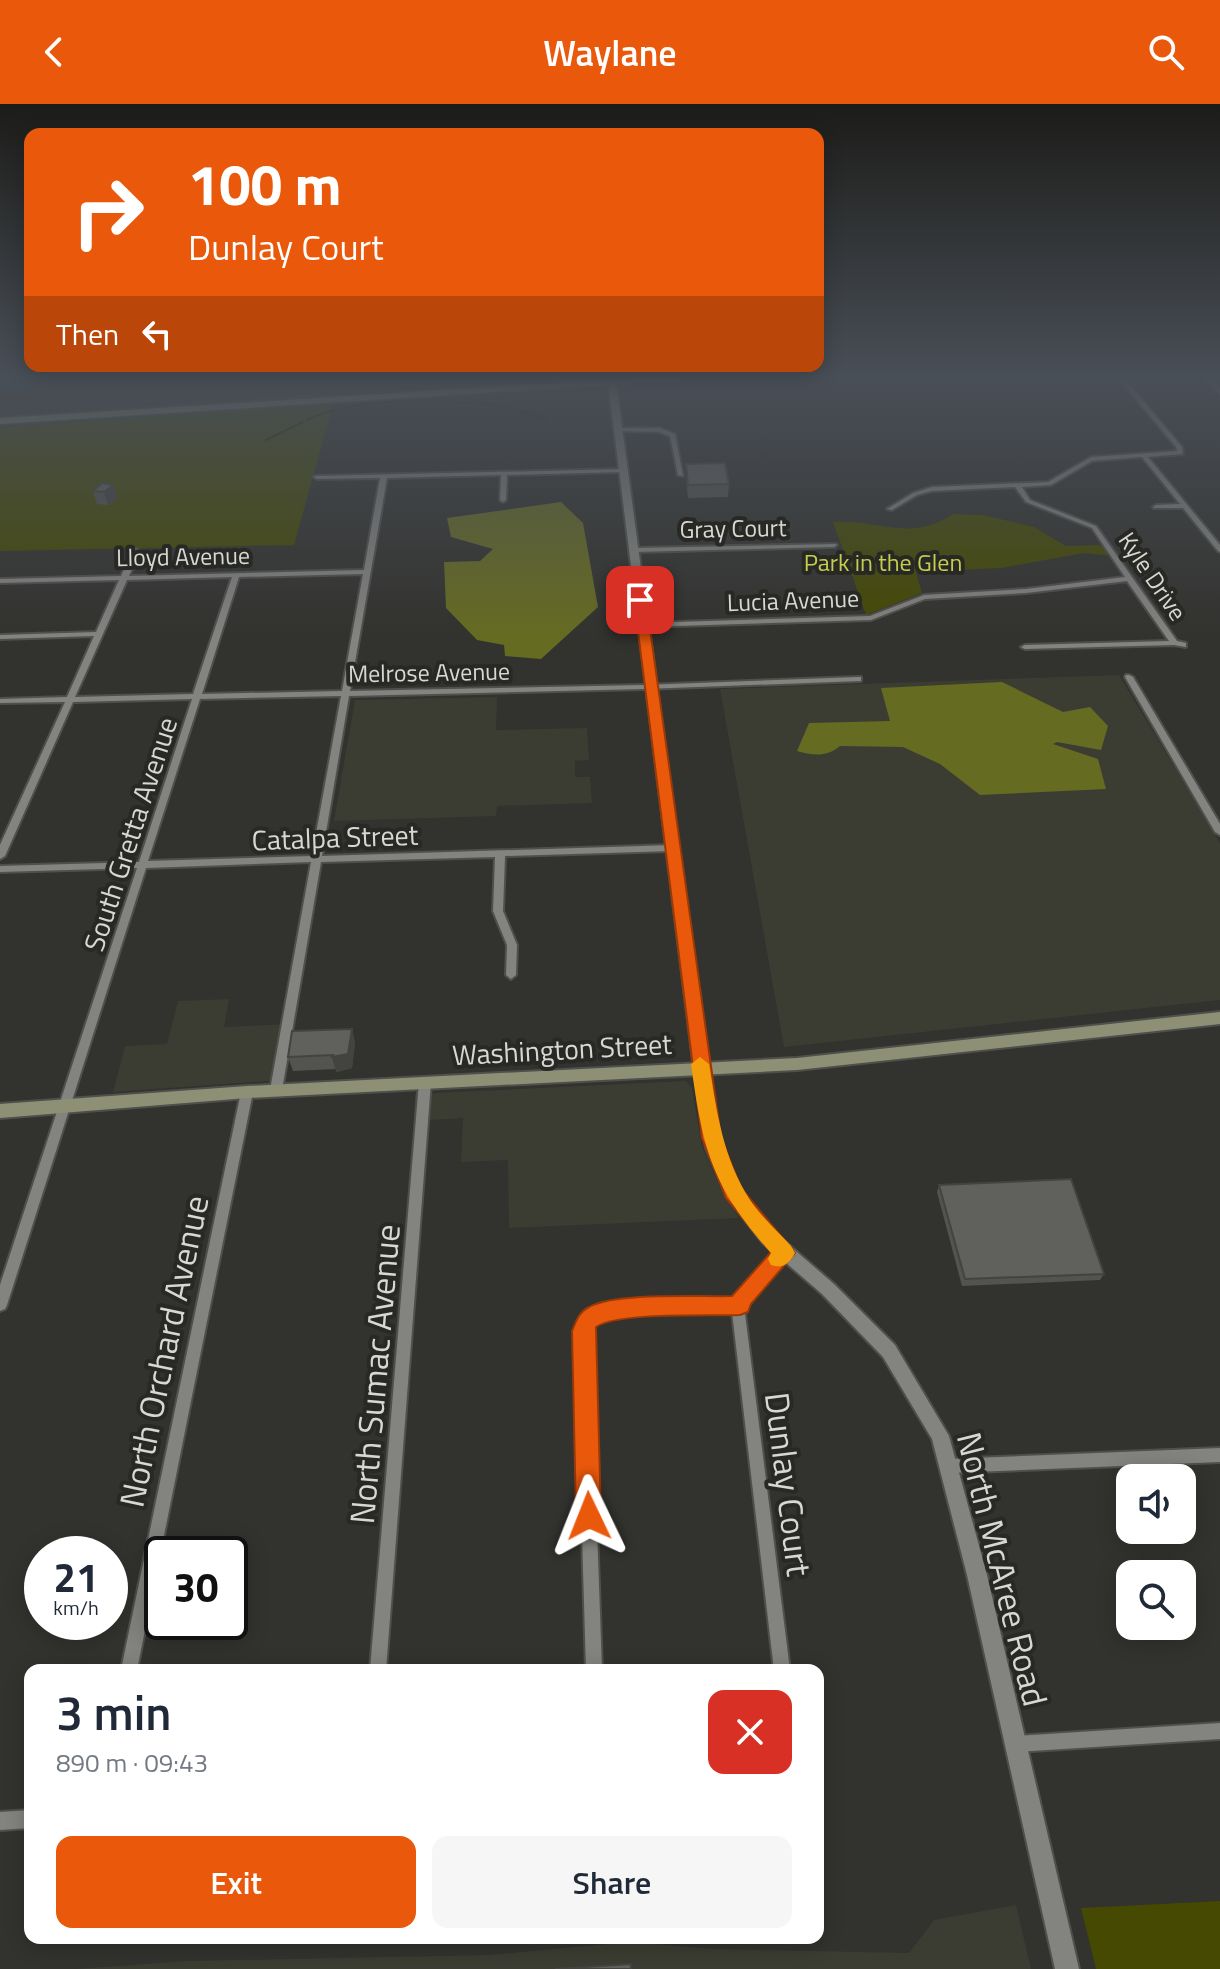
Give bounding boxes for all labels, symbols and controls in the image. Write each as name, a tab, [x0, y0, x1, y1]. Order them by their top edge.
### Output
text: Waylane	[543, 25, 677, 80]
icon: back	[32, 30, 76, 74]
icon: search	[1144, 30, 1188, 74]
text: 100 m	[188, 142, 341, 227]
icon: right	[56, 160, 160, 264]
text: Dunlay Court	[188, 219, 384, 274]
text: Then	[56, 311, 119, 357]
icon: left	[135, 312, 179, 356]
street label: Gray Court	[679, 509, 787, 547]
street label: Kyle Drive	[1110, 524, 1196, 628]
street label: Lloyd Avenue	[116, 537, 250, 575]
park label: Park in the Glen	[804, 544, 962, 580]
pin	[606, 566, 674, 634]
icon: arrive	[618, 578, 662, 622]
street label: Lucia Avenue	[726, 580, 860, 620]
street label: Melrose Avenue	[348, 653, 510, 691]
street label: South Gretta Avenue	[72, 711, 188, 957]
street label: Catalpa Street	[251, 813, 419, 861]
street label: Washington Street	[451, 1022, 673, 1076]
street label: North Orchard Avenue	[105, 1190, 221, 1512]
street label: North Sumac Avenue	[335, 1222, 413, 1526]
street label: Dunlay Court	[752, 1389, 826, 1579]
street label: North McAree Road	[944, 1427, 1062, 1711]
map controls	[1116, 1464, 1196, 1640]
button: sound	[1116, 1464, 1196, 1544]
position arrow	[547, 1474, 631, 1558]
speed limit sign: 30	[144, 1536, 248, 1640]
text: 21	[54, 1547, 98, 1608]
button: search	[1116, 1560, 1196, 1640]
text: km/h	[53, 1592, 99, 1623]
text: 3 min	[56, 1676, 171, 1749]
button: close	[708, 1690, 792, 1774]
text: 890 m · 09:43	[56, 1743, 208, 1782]
button: Exit	[56, 1836, 416, 1928]
button: Share	[432, 1836, 792, 1928]

